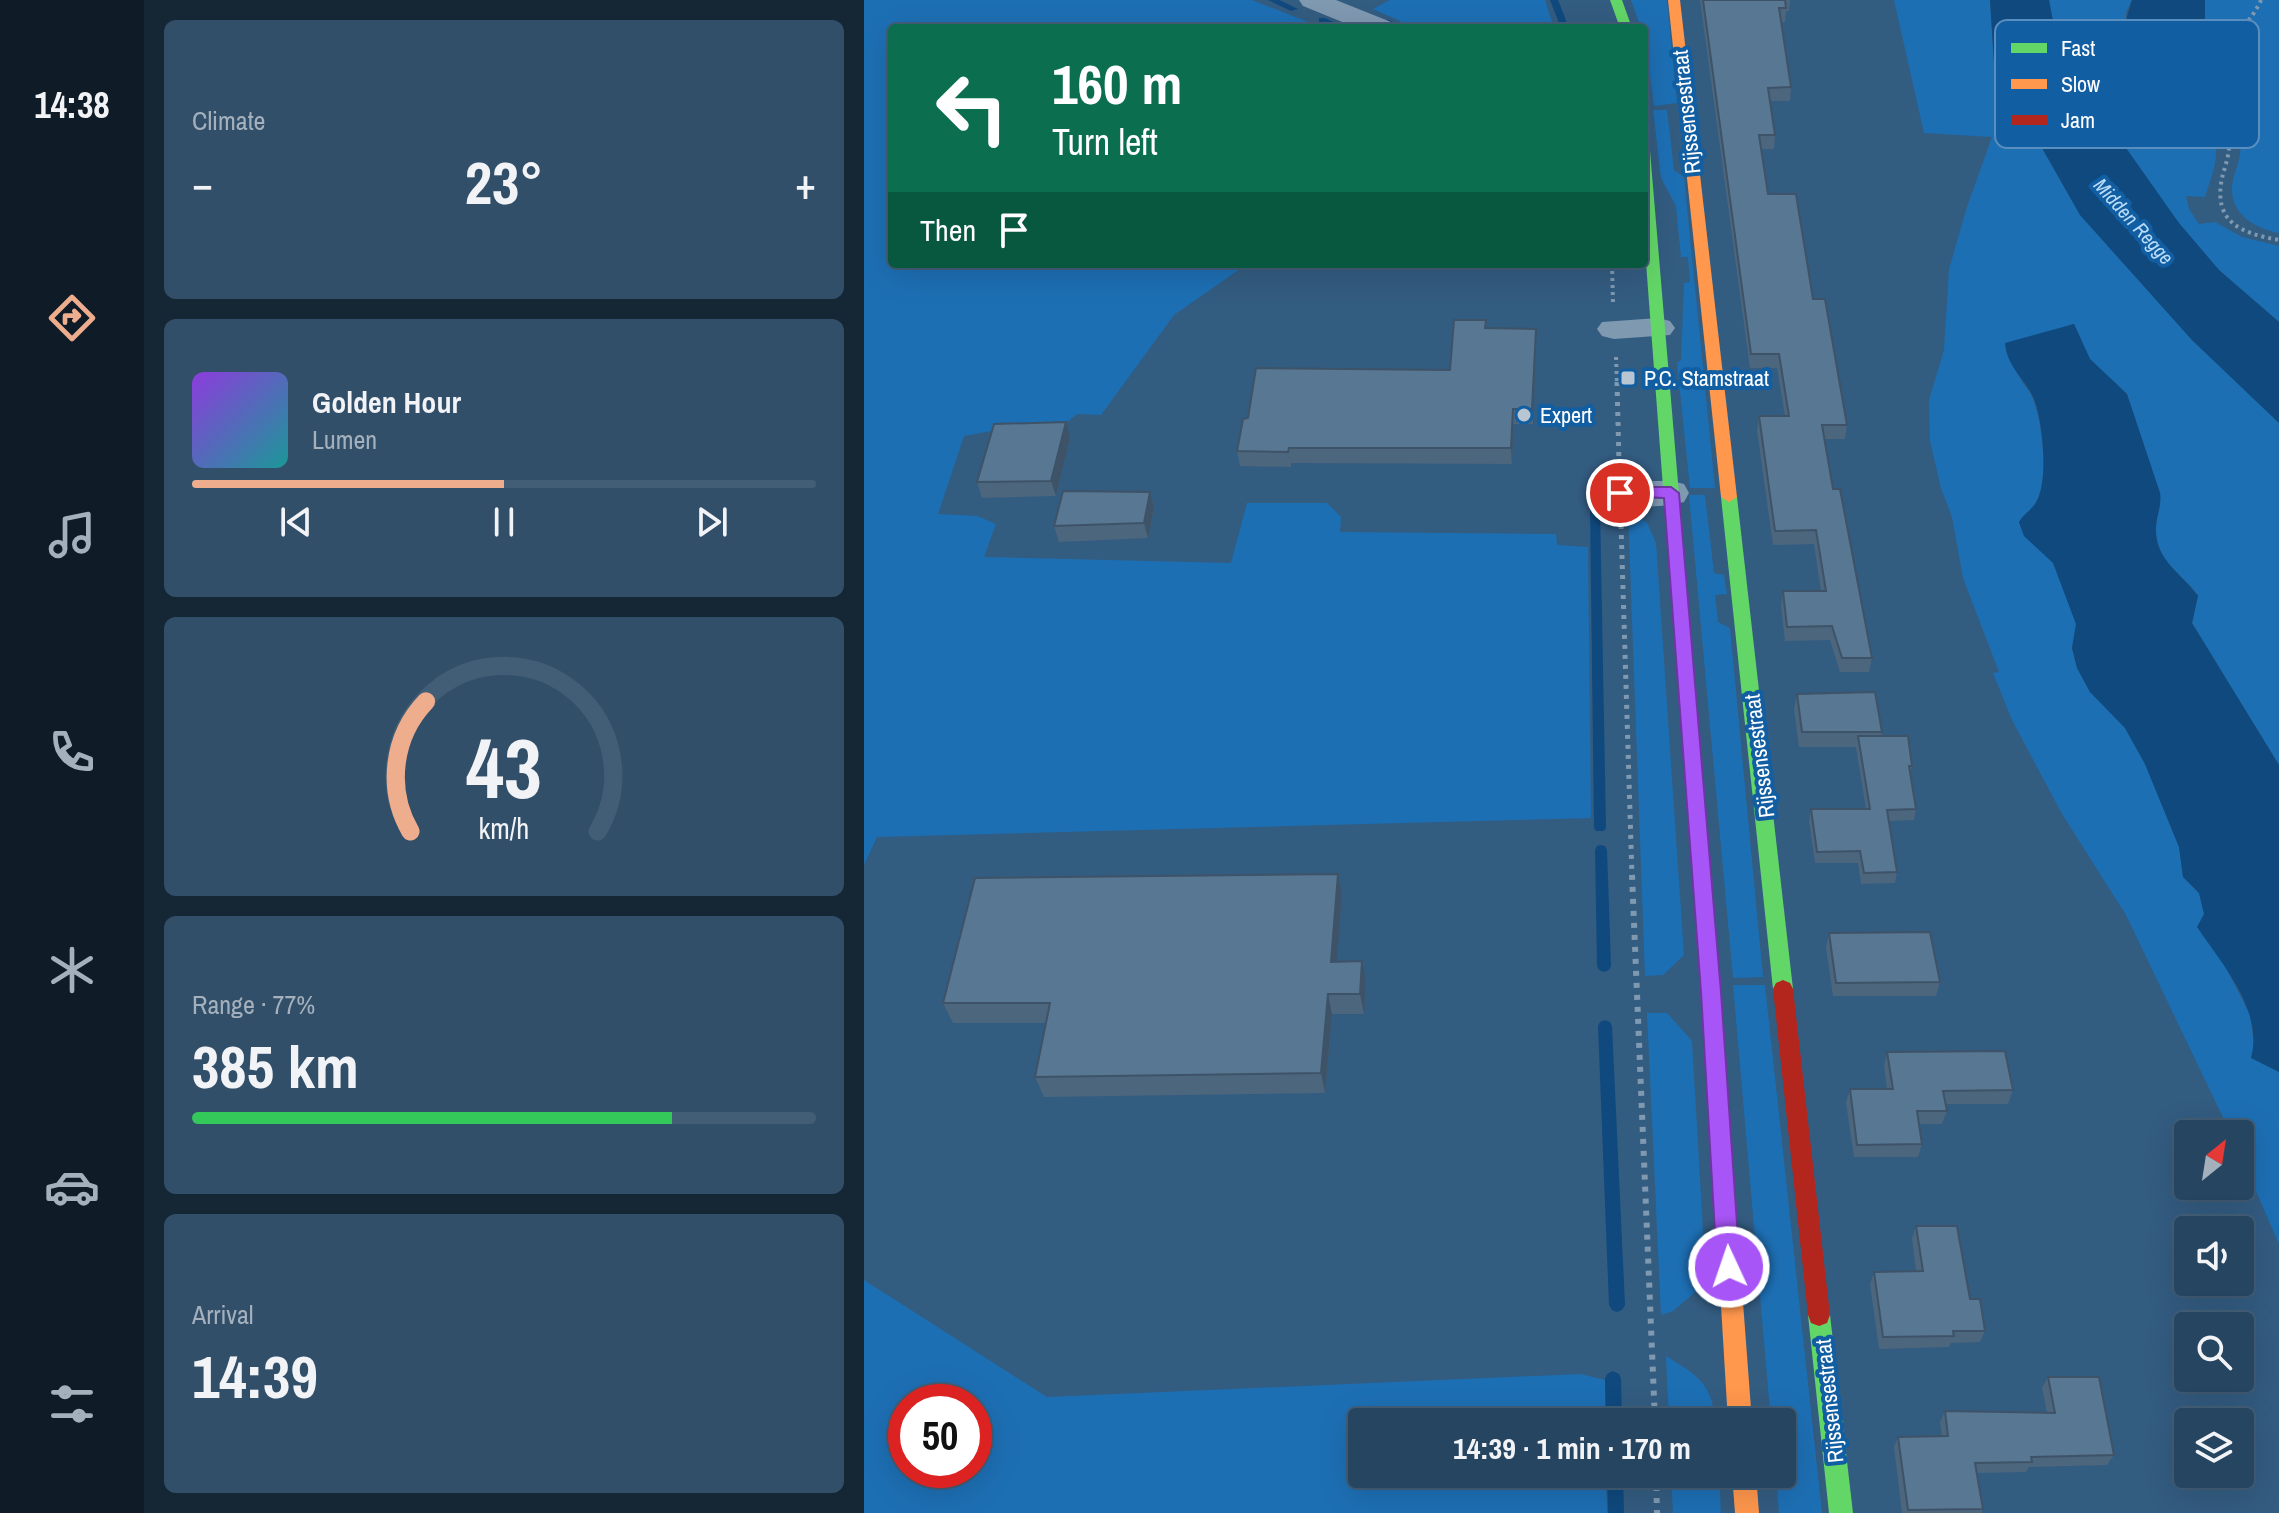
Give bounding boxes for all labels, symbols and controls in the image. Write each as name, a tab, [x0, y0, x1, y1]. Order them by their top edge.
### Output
legend	[1995, 20, 2259, 148]
text: Fast	[2061, 33, 2095, 63]
text: 160 m	[1052, 46, 1182, 121]
street label: Rijssensestraat	[1665, 49, 1707, 175]
icon: left	[920, 56, 1024, 160]
text: Slow	[2061, 69, 2100, 99]
text: 14:38	[34, 81, 110, 129]
text: Climate	[192, 103, 265, 138]
text: Jam	[2061, 105, 2095, 135]
text: Turn left	[1052, 118, 1158, 166]
text: 23°	[465, 142, 543, 223]
text: −	[192, 153, 213, 213]
text: +	[795, 153, 816, 213]
water label: Midden Regge	[2088, 172, 2180, 270]
icon: arrive	[992, 208, 1036, 252]
text: Then	[920, 210, 976, 250]
icon: directions	[44, 290, 100, 346]
place label: P.C. Stamstraat	[1644, 363, 1769, 393]
marker: P.C. Stamstraat	[1619, 369, 1637, 387]
text: Golden Hour	[312, 382, 461, 422]
place label: Expert	[1540, 400, 1592, 430]
marker: Expert	[1515, 406, 1533, 424]
text: Lumen	[312, 422, 377, 457]
pin	[1586, 459, 1654, 527]
icon: arrive	[1598, 471, 1642, 515]
icon: previous	[274, 500, 318, 544]
icon: pause	[482, 500, 526, 544]
icon: next	[690, 500, 734, 544]
icon: music	[44, 507, 100, 563]
street label: Rijssensestraat	[1737, 692, 1781, 820]
text: 43	[466, 712, 542, 824]
icon: phone	[44, 724, 100, 780]
text: km/h	[479, 810, 529, 849]
icon: climate	[44, 942, 100, 998]
text: Range · 77%	[192, 987, 315, 1022]
text: 385 km	[192, 1026, 359, 1107]
north arrow	[2174, 1120, 2254, 1200]
map controls	[2174, 1120, 2254, 1488]
icon: car	[44, 1159, 100, 1215]
button: sound	[2174, 1216, 2254, 1296]
position arrow	[1687, 1225, 1771, 1309]
text: Arrival	[192, 1297, 254, 1332]
button: search	[2174, 1312, 2254, 1392]
text: 14:39	[192, 1336, 318, 1417]
street label: Rijssensestraat	[1808, 1338, 1850, 1464]
icon: filters	[44, 1376, 100, 1432]
speed limit sign: 50	[888, 1384, 992, 1488]
button: layers	[2174, 1408, 2254, 1488]
text: 14:39 · 1 min · 170 m	[1453, 1428, 1691, 1468]

